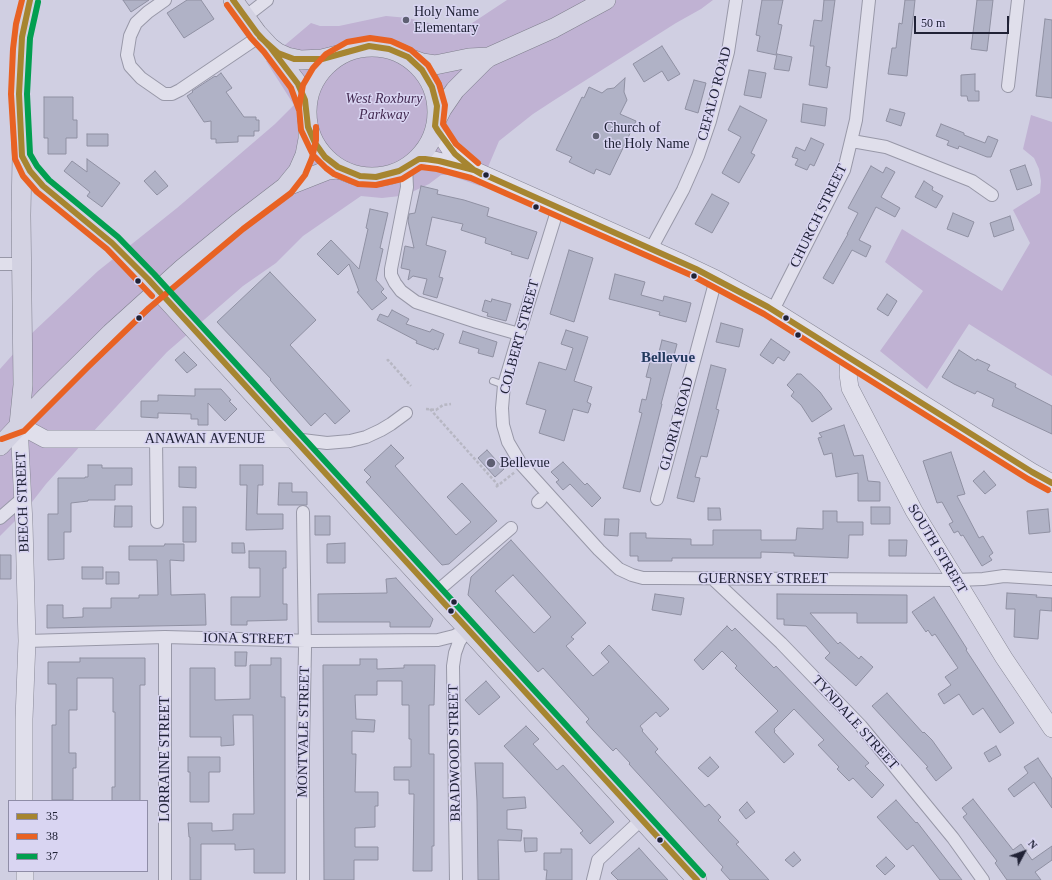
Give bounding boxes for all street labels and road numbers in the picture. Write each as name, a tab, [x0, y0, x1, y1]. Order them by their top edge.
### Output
street label: CEFALO ROAD	[694, 45, 736, 143]
street label: CHURCH STREET	[787, 161, 851, 271]
street label: COLBERT STREET	[497, 278, 543, 396]
street label: GLORIA ROAD	[656, 375, 698, 473]
street label: ANAWAN AVENUE	[145, 431, 265, 447]
street label: BEECH STREET	[13, 451, 33, 553]
street label: SOUTH STREET	[904, 501, 970, 597]
street label: GUERNSEY STREET	[698, 571, 828, 587]
street label: IONA STREET	[203, 630, 293, 648]
street label: MONTVALE STREET	[294, 666, 314, 798]
street label: TYNDALE STREET	[808, 672, 902, 774]
street label: BRADWOOD STREET	[445, 684, 465, 822]
street label: LORRAINE STREET	[157, 696, 173, 822]

